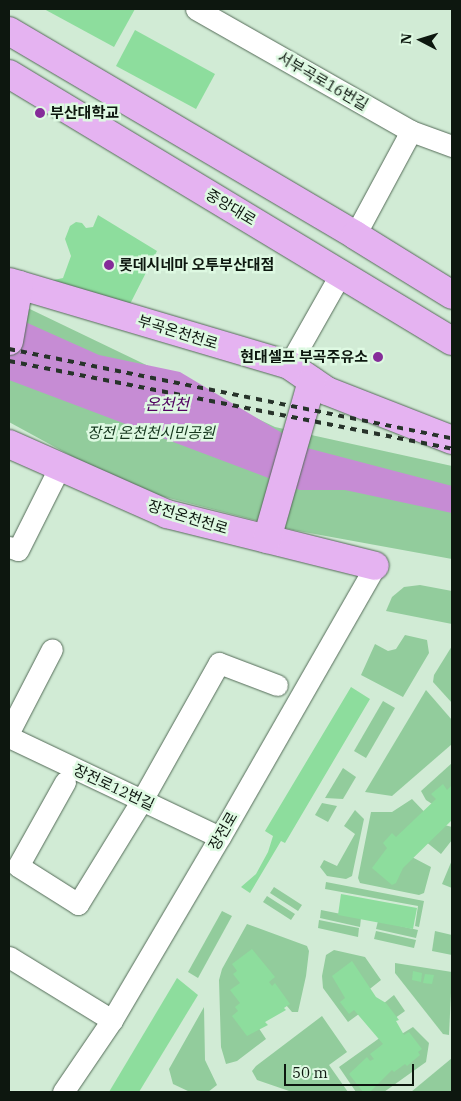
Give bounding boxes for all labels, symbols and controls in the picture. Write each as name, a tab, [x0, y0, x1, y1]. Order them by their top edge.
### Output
north arrow	[396, 15, 446, 65]
text: N	[397, 32, 416, 45]
street label: 서부곡로16번길	[275, 48, 371, 114]
place label: 부산대학교	[50, 104, 119, 122]
marker: 부산대학교	[34, 107, 46, 119]
street label: 중앙대로	[203, 185, 259, 229]
place label: 롯데시네마 오투부산대점	[119, 256, 274, 274]
marker: 롯데시네마 오투부산대점	[103, 259, 115, 271]
street label: 부곡온천천로	[136, 311, 220, 353]
place label: 현대셀프 부곡주유소	[240, 348, 368, 366]
marker: 현대셀프 부곡주유소	[372, 351, 384, 363]
water label: 온천천	[145, 394, 189, 414]
park label: 장전 온천천시민공원	[87, 424, 215, 442]
street label: 장전온천천로	[146, 496, 230, 538]
street label: 장전로12번길	[71, 760, 157, 814]
street label: 장전로	[205, 809, 241, 853]
scale bar	[286, 1054, 416, 1086]
text: 50 m	[292, 1063, 328, 1082]

